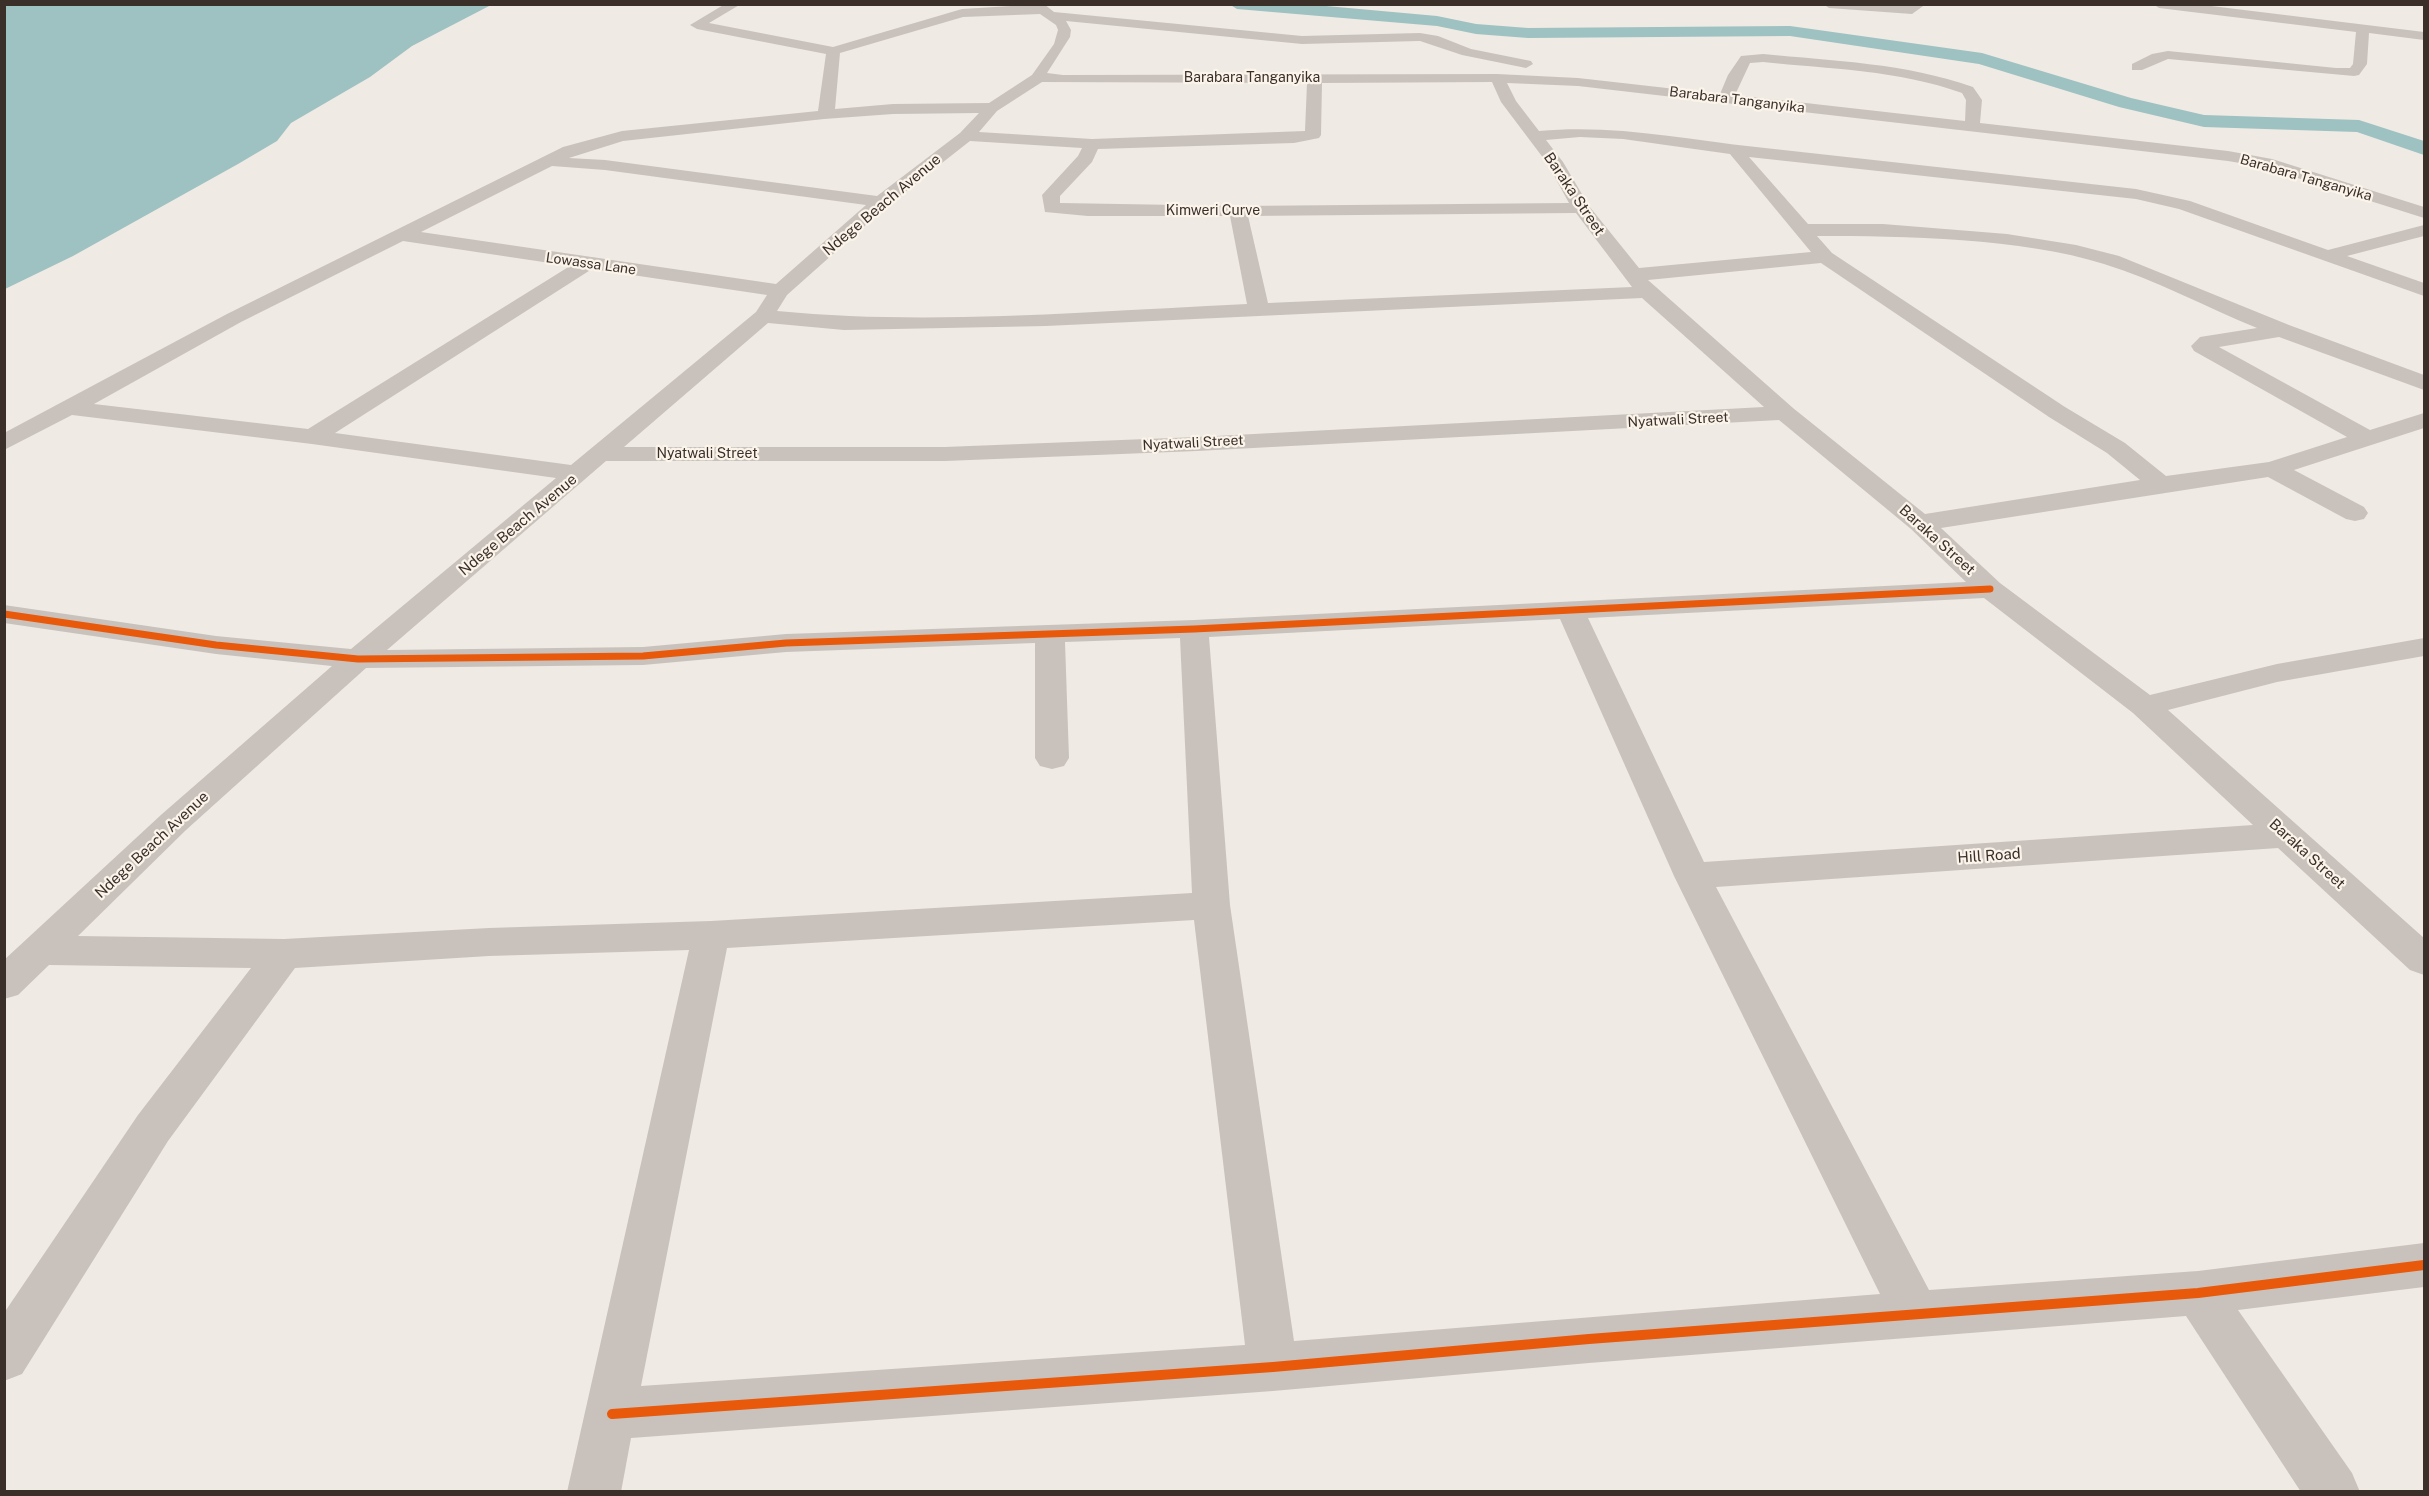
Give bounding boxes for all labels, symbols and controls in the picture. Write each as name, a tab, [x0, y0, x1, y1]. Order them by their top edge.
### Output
street label: Barabara Tanganyika	[1184, 70, 1320, 86]
street label: Barabara Tanganyika	[1668, 83, 1806, 117]
street label: Baraka Street	[1540, 149, 1608, 239]
street label: Ndege Beach Avenue	[819, 150, 945, 260]
street label: Barabara Tanganyika	[2238, 151, 2374, 205]
street label: Kimweri Curve	[1166, 203, 1260, 219]
street label: Lowassa Lane	[545, 249, 637, 279]
street label: Nyatwali Street	[1627, 409, 1729, 431]
street label: Nyatwali Street	[1142, 432, 1244, 454]
street label: Nyatwali Street	[656, 446, 758, 462]
street label: Ndege Beach Avenue	[455, 470, 581, 580]
street label: Baraka Street	[1895, 501, 1979, 579]
street label: Ndege Beach Avenue	[92, 788, 212, 902]
street label: Baraka Street	[2265, 815, 2349, 893]
street label: Hill Road	[1957, 845, 2021, 867]

